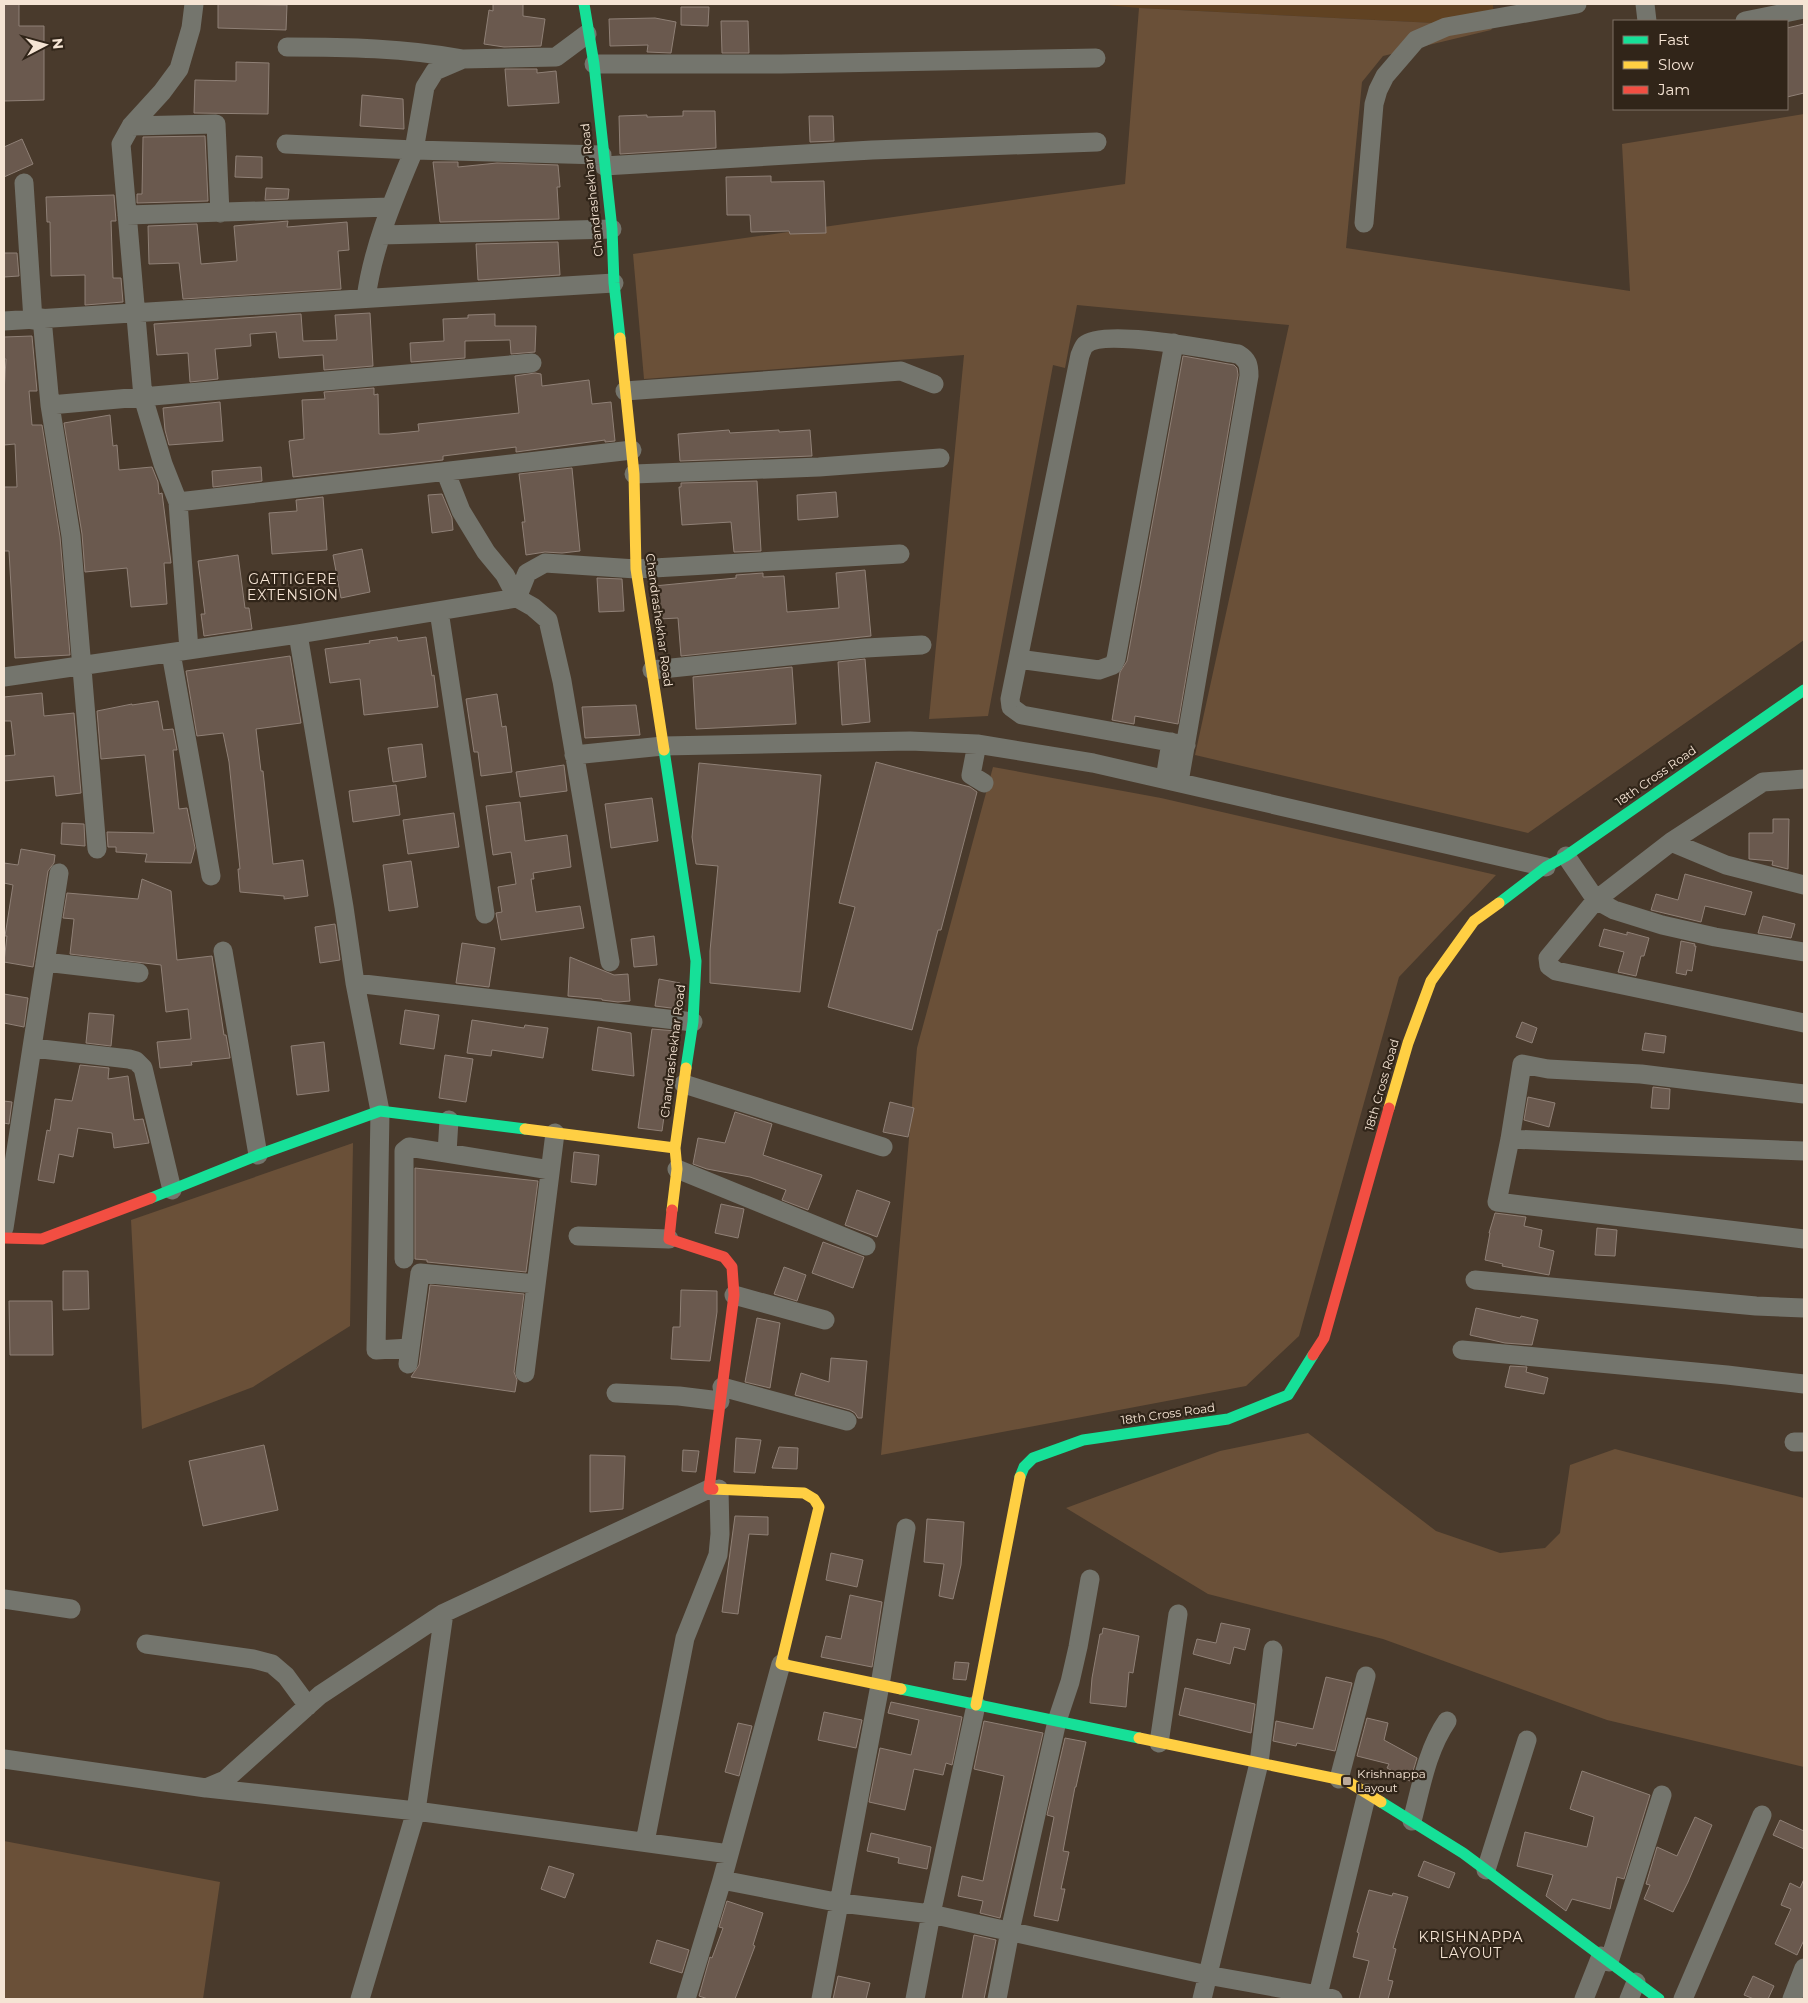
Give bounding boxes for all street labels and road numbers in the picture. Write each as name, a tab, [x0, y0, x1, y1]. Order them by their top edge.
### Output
street label: Chandrashekhar Road	[577, 122, 606, 258]
street label: Chandrashekhar Road	[643, 552, 676, 687]
street label: 18th Cross Road	[1612, 742, 1699, 809]
street label: Chandrashekhar Road	[657, 983, 688, 1118]
street label: 18th Cross Road	[1361, 1037, 1402, 1133]
street label: 18th Cross Road	[1120, 1399, 1216, 1428]

